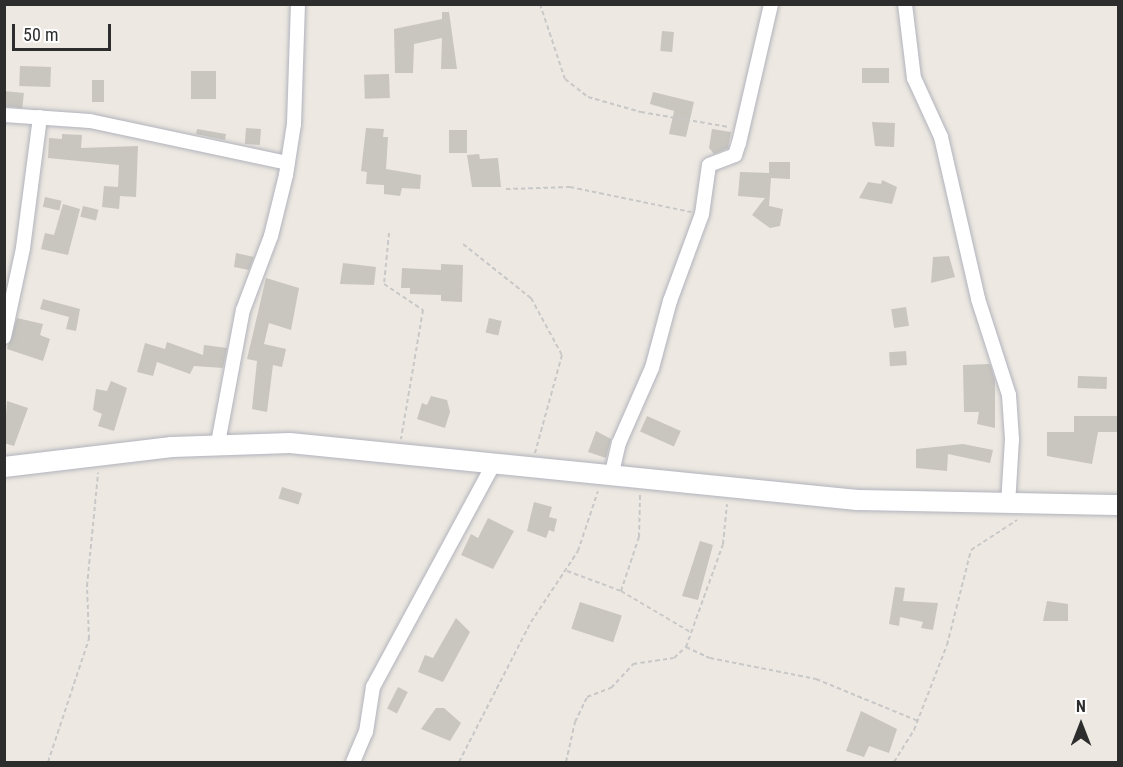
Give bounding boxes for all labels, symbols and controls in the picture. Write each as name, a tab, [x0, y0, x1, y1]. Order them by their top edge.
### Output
scale bar	[15, 12, 114, 50]
text: 50 m	[23, 24, 58, 45]
north arrow	[1051, 695, 1111, 755]
text: N	[1076, 697, 1086, 716]

